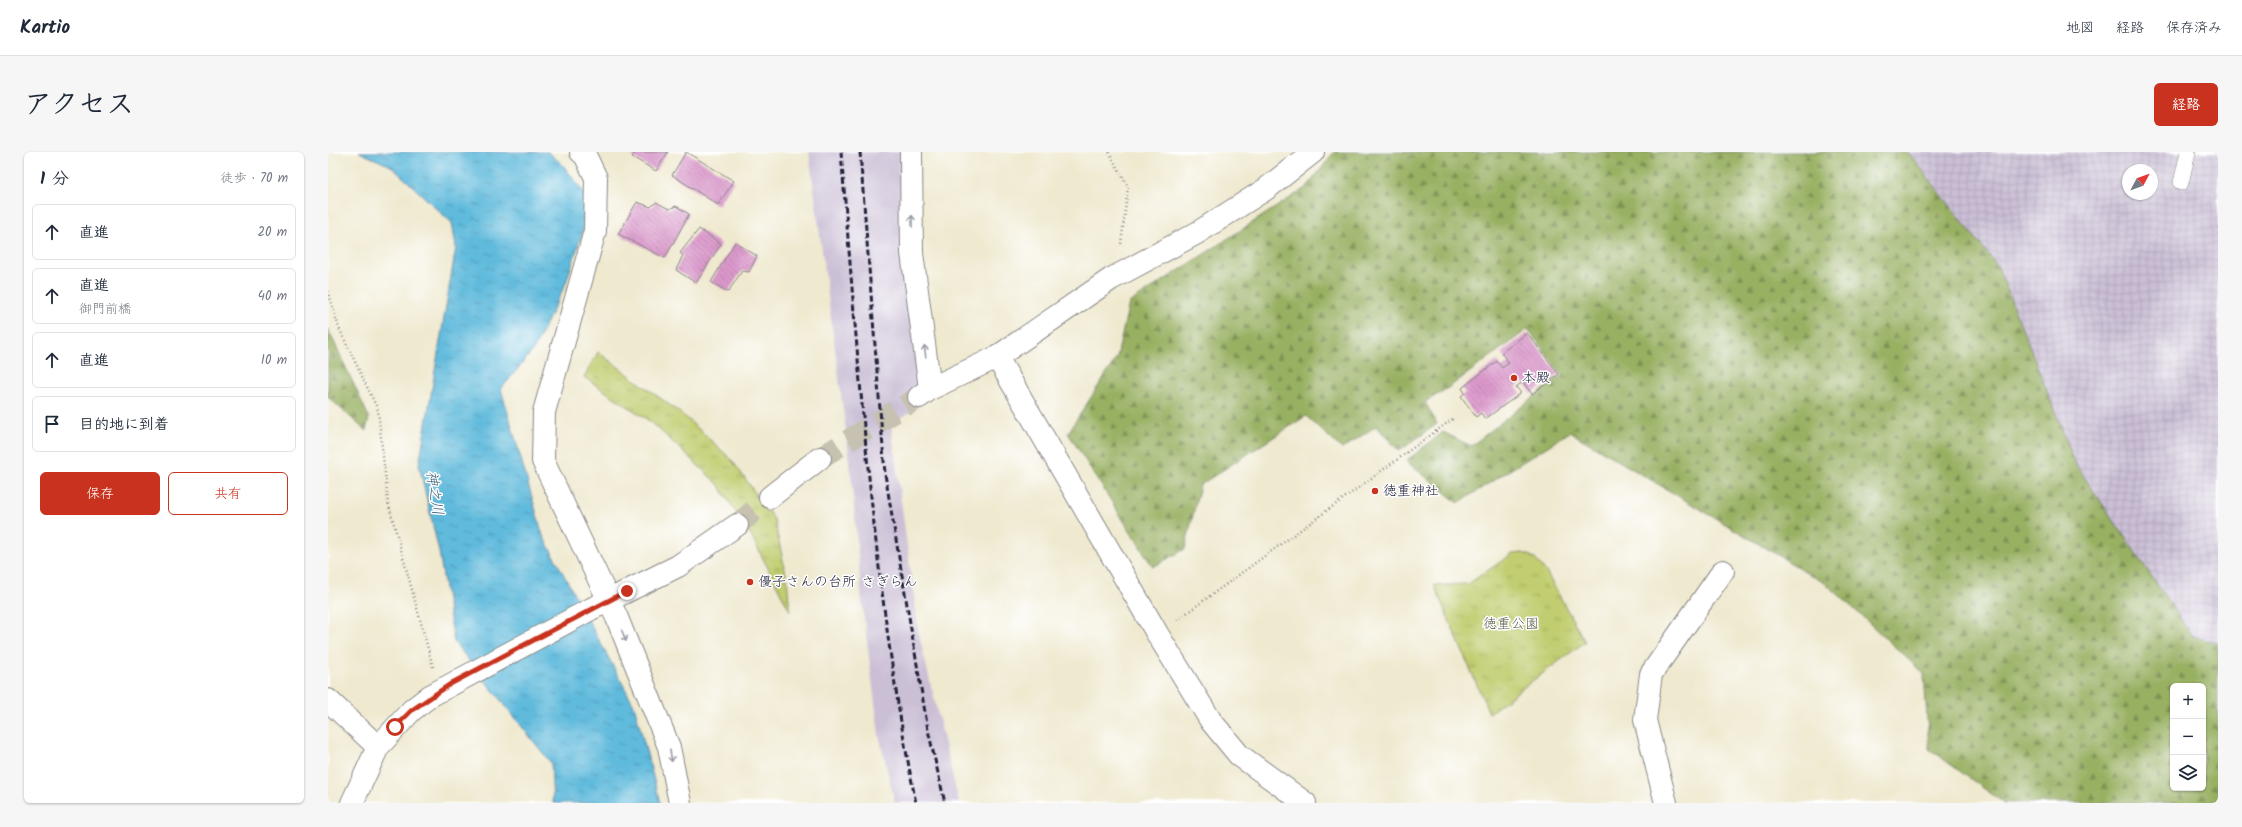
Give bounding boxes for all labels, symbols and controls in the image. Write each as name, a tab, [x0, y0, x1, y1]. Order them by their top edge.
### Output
text: Kartio	[20, 13, 70, 43]
text: 地図	[2066, 17, 2094, 39]
text: 経路	[2116, 17, 2144, 39]
text: 保存済み	[2166, 17, 2222, 39]
text: アクセス	[24, 83, 134, 128]
button: 経路	[2154, 83, 2218, 126]
north arrow	[2122, 164, 2158, 200]
text: 1 分	[40, 166, 69, 193]
text: 徒歩 · 70 m	[220, 168, 288, 189]
one-way arrow	[908, 215, 916, 228]
icon: ahead	[41, 221, 63, 243]
text: 直進	[79, 221, 109, 245]
text: 20 m	[257, 222, 287, 243]
text: 直進	[79, 274, 109, 298]
icon: ahead	[41, 285, 63, 307]
text: 40 m	[258, 286, 287, 307]
text: 御門前橋	[79, 299, 131, 320]
one-way arrow	[921, 345, 928, 358]
icon: ahead	[41, 349, 63, 371]
text: 直進	[79, 349, 109, 373]
text: 10 m	[261, 350, 287, 371]
place label: 本殿	[1522, 367, 1550, 389]
marker: 本殿	[1509, 373, 1519, 383]
icon: arrive	[41, 413, 63, 435]
text: 目的地に到着	[79, 413, 169, 437]
water label: 神之川	[419, 469, 449, 517]
button: 保存	[40, 472, 160, 515]
button: 共有	[168, 472, 288, 515]
place label: 徳重神社	[1383, 480, 1439, 502]
marker: 徳重神社	[1370, 486, 1380, 496]
place label: 優子さんの台所 さぎらん	[758, 571, 918, 593]
marker: 優子さんの台所 さぎらん	[745, 577, 755, 587]
route end	[618, 582, 636, 600]
park label: 徳重公園	[1483, 613, 1539, 635]
one-way arrow	[620, 629, 628, 641]
map controls	[2170, 683, 2206, 791]
button: +	[2170, 683, 2206, 719]
route start	[386, 718, 404, 736]
button: −	[2170, 719, 2206, 755]
one-way arrow	[667, 750, 675, 763]
button: layers	[2170, 755, 2206, 791]

